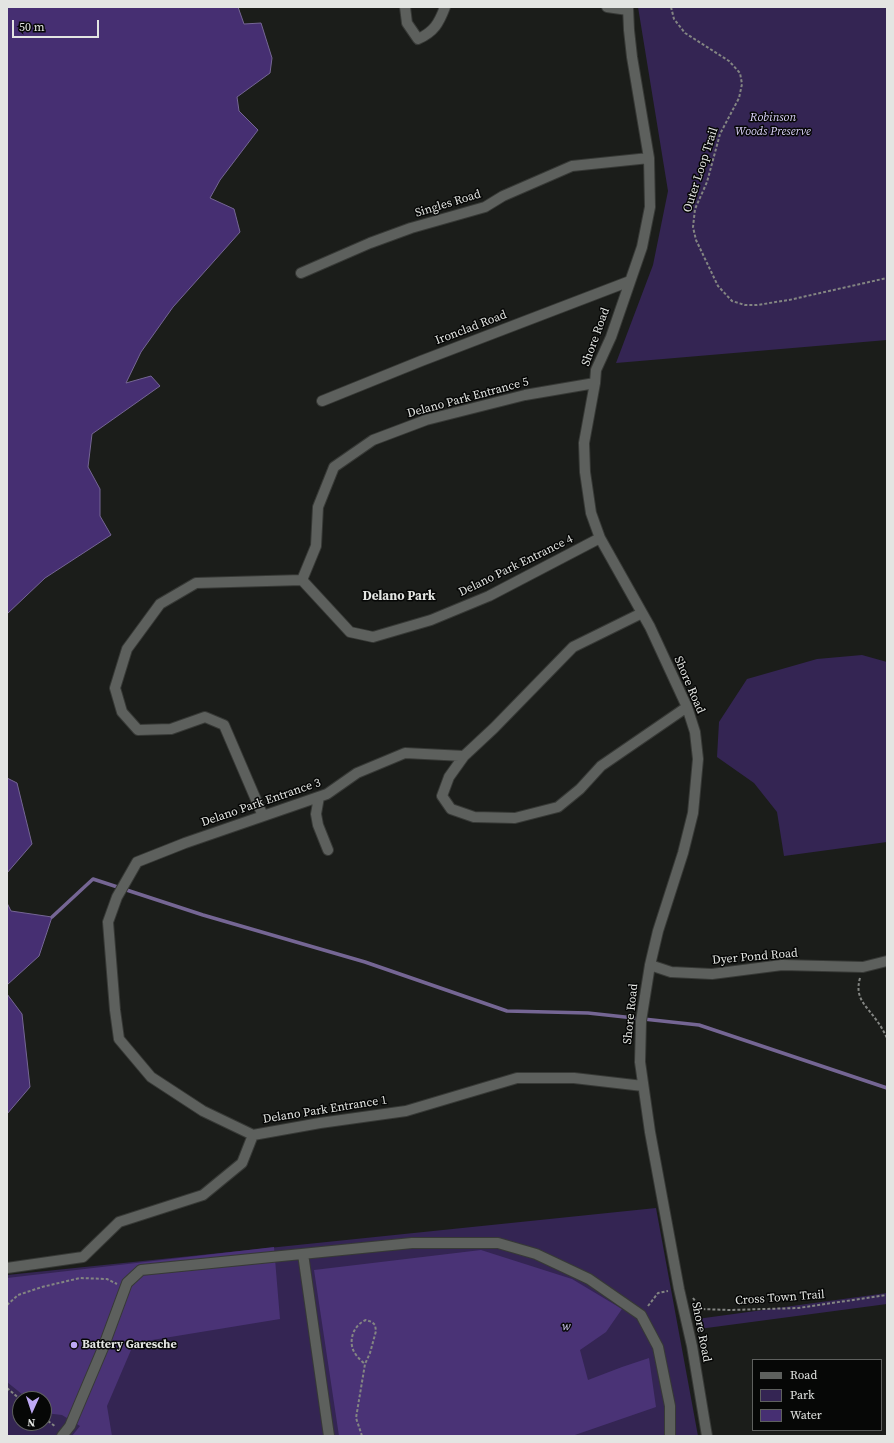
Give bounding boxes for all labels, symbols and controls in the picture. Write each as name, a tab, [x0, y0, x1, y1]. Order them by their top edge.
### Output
scale bar	[14, 12, 101, 38]
text: 50 m	[19, 19, 45, 35]
park label: Robinson Woods Preserve	[735, 111, 811, 139]
street label: Outer Loop Trail	[680, 126, 722, 214]
street label: Singles Road	[413, 187, 483, 221]
street label: Shore Road	[579, 306, 613, 368]
street label: Ironclad Road	[433, 308, 509, 348]
street label: Delano Park Entrance 5	[406, 375, 530, 421]
street label: Delano Park Entrance 4	[456, 532, 576, 600]
district label: Delano Park	[363, 589, 435, 605]
street label: Shore Road	[670, 654, 708, 716]
street label: Delano Park Entrance 3	[199, 776, 323, 830]
street label: Dyer Pond Road	[712, 946, 798, 968]
street label: Shore Road	[621, 983, 641, 1045]
street label: Delano Park Entrance 1	[262, 1093, 388, 1127]
street label: Cross Town Trail	[735, 1288, 825, 1308]
street label: Shore Road	[688, 1301, 714, 1363]
park label: w	[562, 1320, 570, 1334]
place label: Battery Garesche	[82, 1338, 177, 1352]
marker: Battery Garesche	[69, 1340, 79, 1350]
legend	[752, 1359, 882, 1431]
text: Road	[790, 1367, 817, 1383]
text: Park	[790, 1387, 815, 1403]
north arrow	[12, 1391, 52, 1431]
text: Water	[790, 1407, 822, 1423]
text: N	[27, 1415, 36, 1430]

